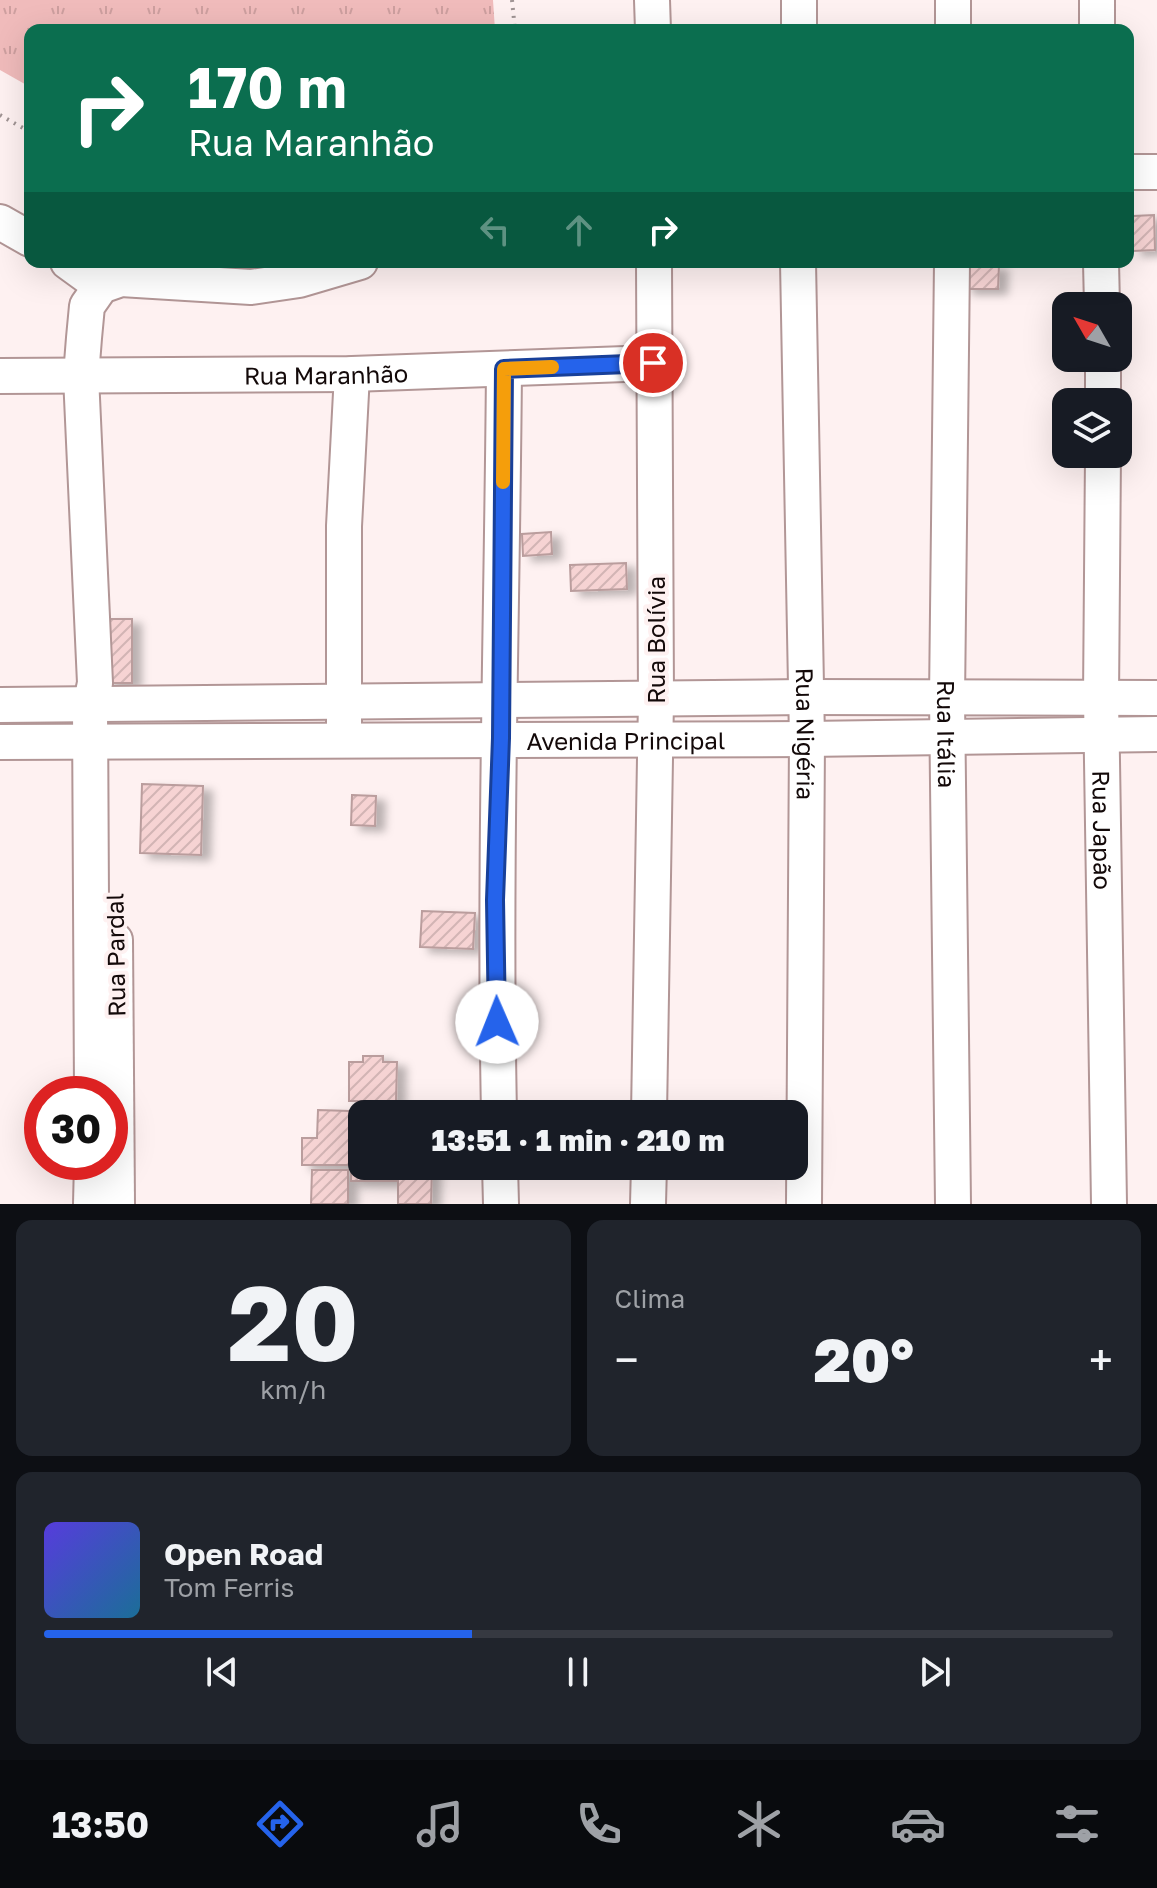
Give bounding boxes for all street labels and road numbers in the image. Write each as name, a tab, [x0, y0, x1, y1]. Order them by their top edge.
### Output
street label: Rua Maranhão	[244, 357, 409, 389]
street label: Rua Bolívia	[641, 576, 670, 704]
street label: Rua Nigéria	[791, 667, 822, 800]
street label: Rua Itália	[932, 680, 963, 788]
street label: Avenida Principal	[526, 725, 726, 755]
street label: Rua Japão	[1088, 770, 1119, 890]
street label: Rua Pardal	[99, 893, 131, 1017]

